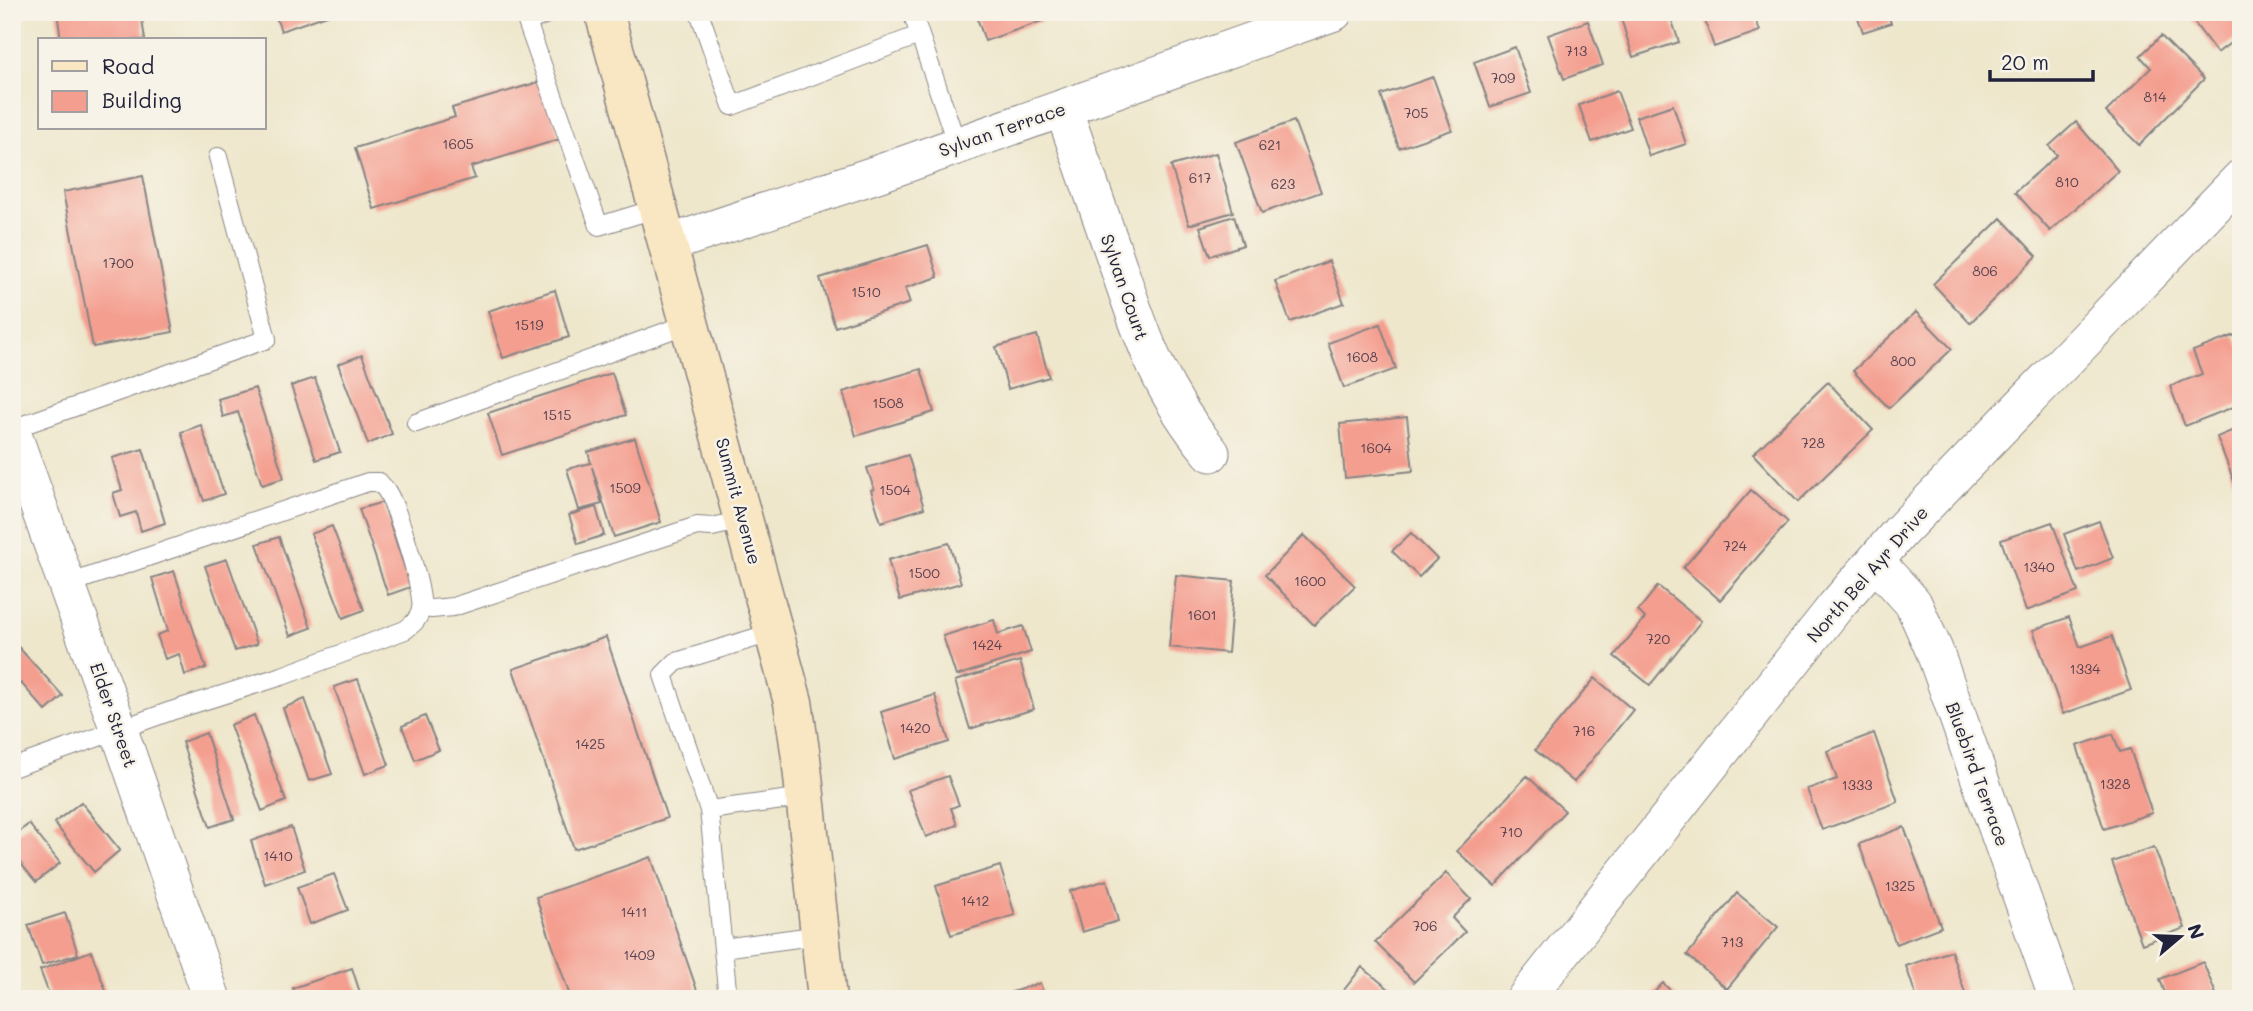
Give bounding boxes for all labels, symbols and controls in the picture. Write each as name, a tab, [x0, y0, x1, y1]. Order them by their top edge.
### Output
legend	[38, 38, 266, 130]
scale bar	[1990, 38, 2094, 82]
house number: 713	[1565, 41, 1587, 60]
text: 20 m	[2001, 48, 2049, 75]
text: Road	[102, 52, 154, 79]
house number: 709	[1491, 68, 1515, 87]
text: Building	[102, 86, 182, 113]
house number: 814	[2144, 87, 2167, 106]
street label: Sylvan Terrace	[935, 96, 1069, 162]
house number: 705	[1404, 103, 1428, 122]
house number: 1605	[442, 134, 474, 153]
house number: 621	[1259, 135, 1281, 154]
house number: 617	[1189, 168, 1211, 187]
house number: 810	[2055, 172, 2079, 191]
house number: 623	[1271, 174, 1295, 193]
street label: Sylvan Court	[1096, 231, 1154, 343]
house number: 1700	[102, 253, 134, 272]
house number: 806	[1972, 261, 1998, 280]
house number: 1510	[851, 282, 881, 301]
house number: 1519	[515, 315, 543, 334]
house number: 1608	[1346, 347, 1378, 366]
house number: 800	[1890, 351, 1916, 370]
house number: 1508	[872, 393, 904, 412]
house number: 1515	[543, 405, 571, 424]
house number: 728	[1801, 433, 1825, 452]
street label: Summit Avenue	[711, 435, 767, 567]
house number: 1604	[1360, 438, 1393, 457]
house number: 1509	[609, 478, 641, 497]
house number: 1504	[879, 480, 911, 499]
street label: North Bel Ayr Drive	[1801, 501, 1933, 647]
house number: 724	[1723, 536, 1748, 555]
house number: 1340	[2023, 557, 2055, 576]
house number: 1500	[908, 563, 940, 582]
house number: 1600	[1294, 571, 1326, 590]
house number: 1601	[1187, 605, 1217, 624]
house number: 720	[1646, 629, 1670, 648]
house number: 1424	[972, 635, 1003, 654]
street label: Elder Street	[85, 659, 143, 771]
house number: 1334	[2070, 659, 2101, 678]
street label: Bluebird Terrace	[1941, 698, 2015, 850]
house number: 1420	[900, 718, 931, 737]
house number: 716	[1573, 721, 1595, 740]
house number: 1425	[575, 734, 605, 753]
house number: 1328	[2100, 774, 2130, 793]
house number: 1333	[1842, 775, 1872, 794]
house number: 710	[1500, 822, 1523, 841]
house number: 1410	[263, 846, 293, 865]
house number: 1325	[1885, 876, 1915, 895]
house number: 1412	[961, 891, 989, 910]
house number: 1411	[621, 902, 648, 921]
north arrow	[2144, 902, 2214, 972]
house number: 706	[1413, 916, 1437, 935]
text: N	[2182, 920, 2211, 942]
house number: 713	[1721, 932, 1743, 951]
house number: 1409	[623, 945, 655, 964]

